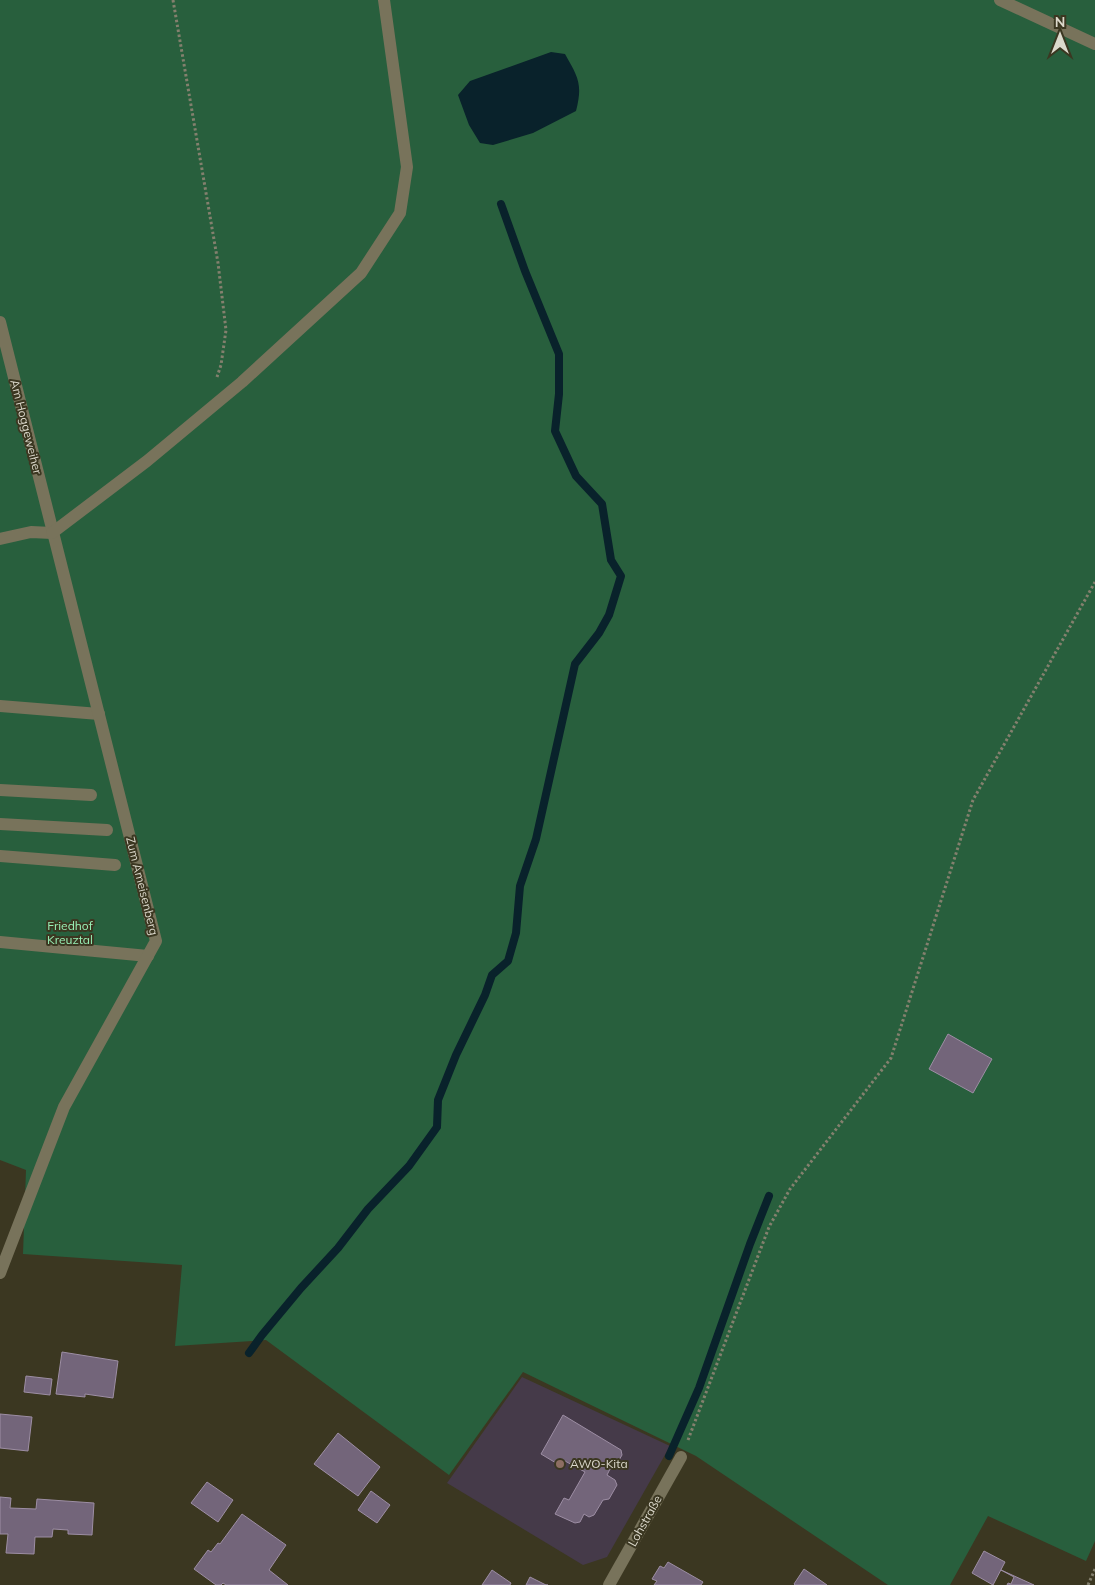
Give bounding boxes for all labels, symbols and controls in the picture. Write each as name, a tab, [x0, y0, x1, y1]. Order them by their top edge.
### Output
north arrow	[1035, 10, 1085, 60]
text: N	[1055, 13, 1065, 31]
street label: Am Hoggeweiher	[7, 378, 46, 476]
street label: Zum Ameisenberg	[123, 835, 162, 937]
park label: Friedhof Kreuztal	[47, 918, 94, 947]
place label: AWO-Kita	[570, 1456, 628, 1471]
marker: AWO-Kita	[554, 1458, 566, 1470]
street label: Lohstraße	[624, 1493, 665, 1549]

